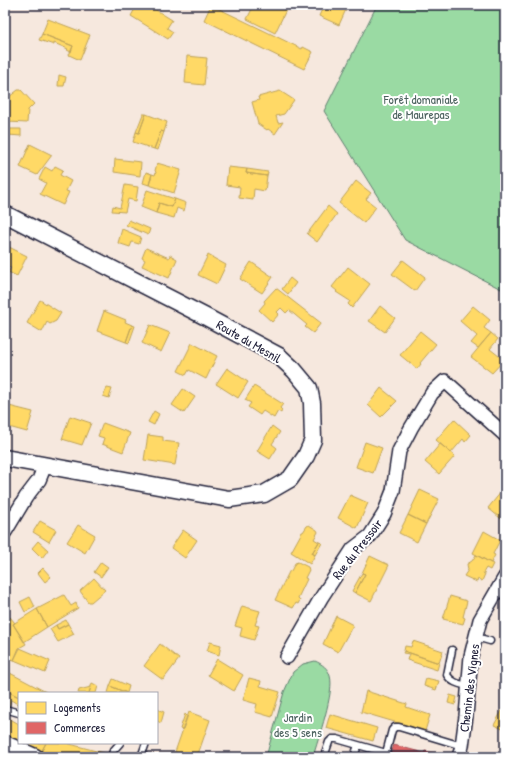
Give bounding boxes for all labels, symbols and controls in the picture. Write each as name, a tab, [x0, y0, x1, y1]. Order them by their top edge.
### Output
park label: Forêt domaniale de Maurepas	[383, 90, 458, 123]
street label: Route du Mesnil	[213, 315, 285, 367]
street label: Rue du Pressoir	[328, 515, 386, 583]
street label: Chemin des Vignes	[455, 643, 483, 733]
legend	[18, 692, 158, 744]
text: Logements	[54, 699, 101, 716]
park label: Jardin des 5 sens	[274, 708, 322, 741]
text: Commerces	[54, 719, 106, 736]

